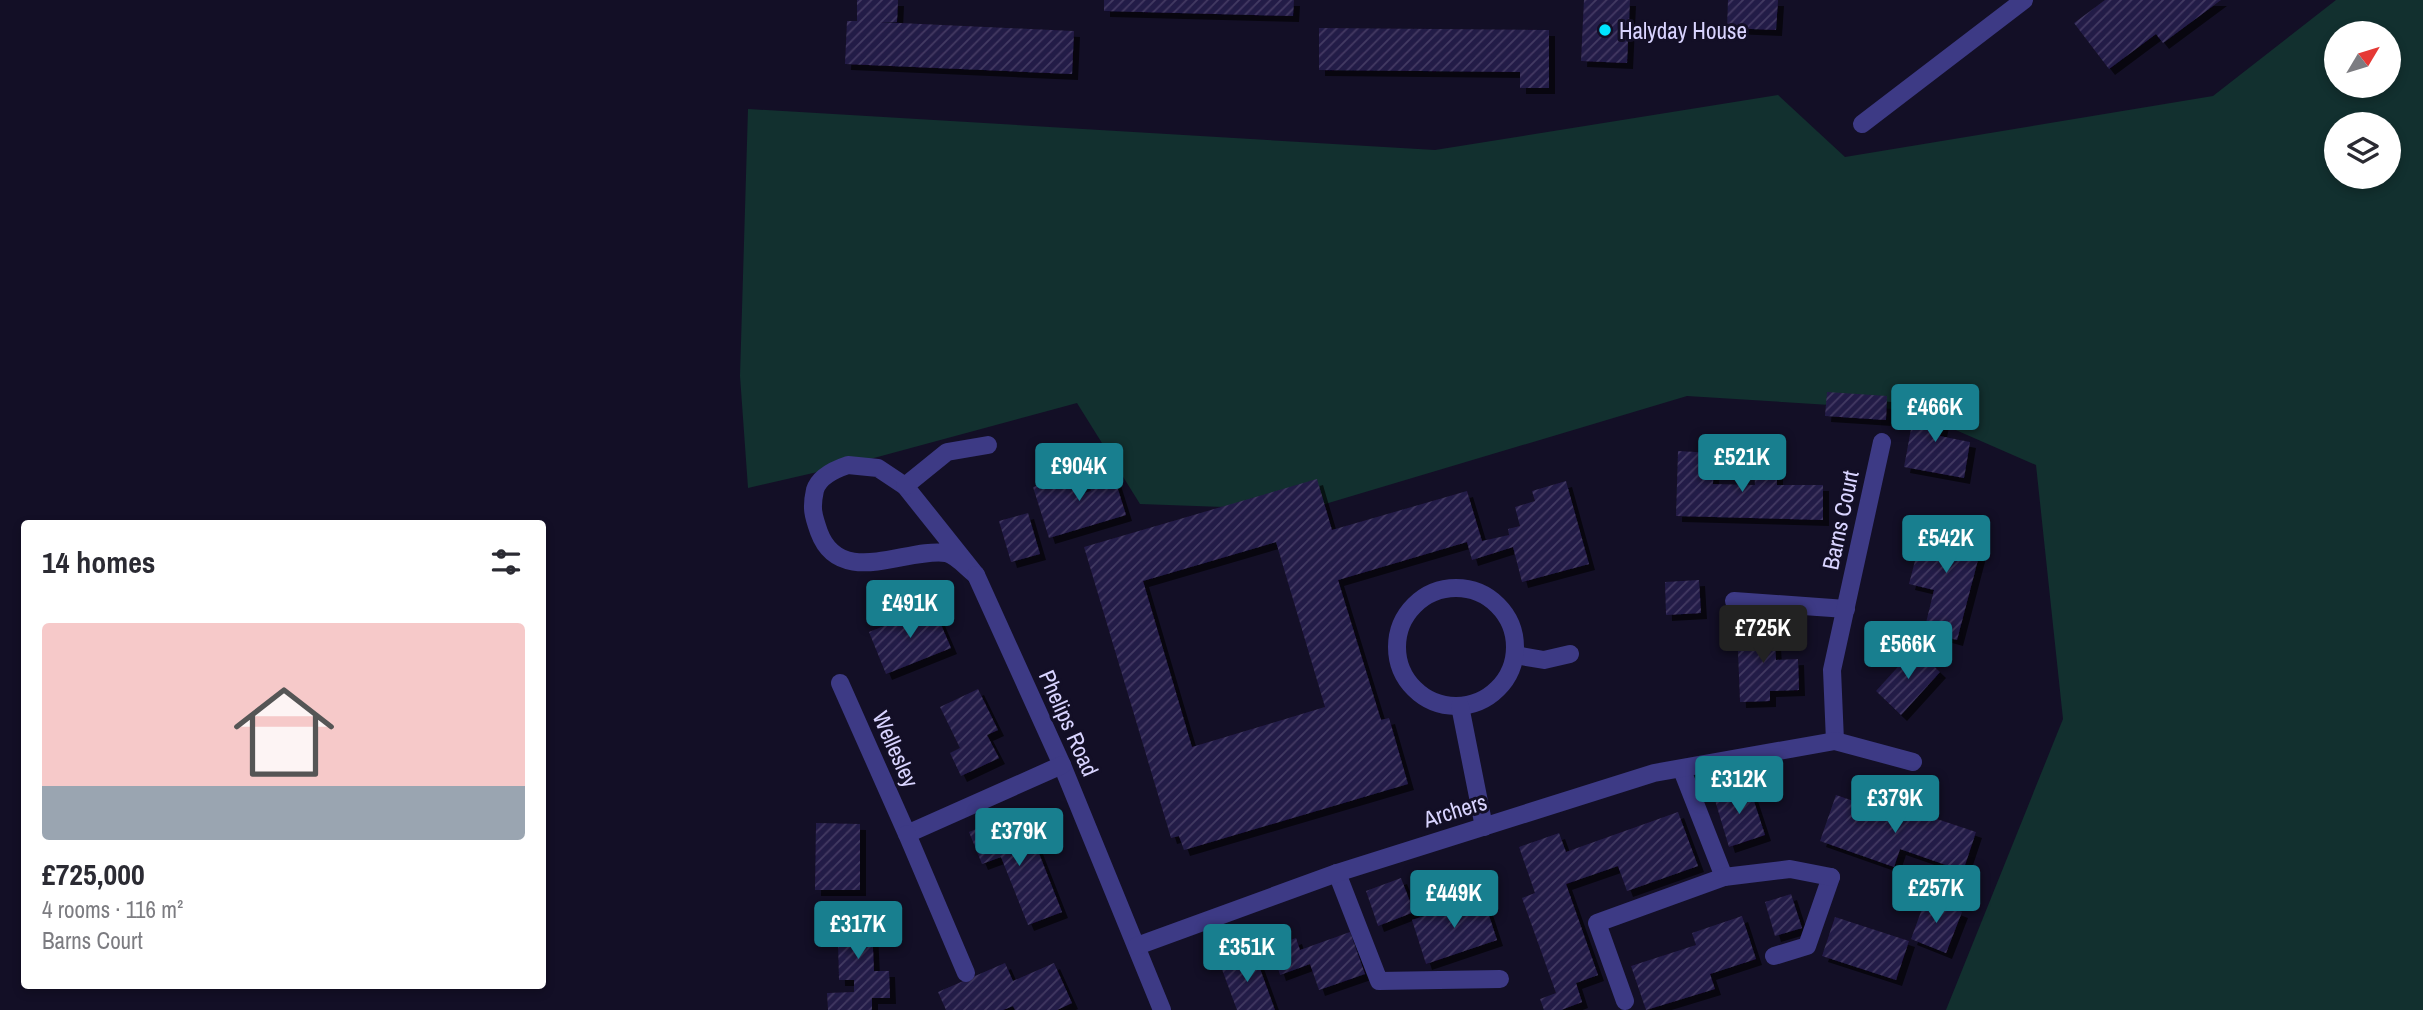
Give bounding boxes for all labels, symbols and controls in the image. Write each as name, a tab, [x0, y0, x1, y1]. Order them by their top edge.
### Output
place label: Halyday House	[1619, 15, 1747, 46]
north arrow	[2324, 21, 2401, 98]
map controls	[2324, 21, 2401, 189]
marker: Halyday House	[1597, 22, 1613, 38]
button: layers	[2324, 112, 2401, 189]
pin: £466K	[1886, 384, 1984, 444]
text: £466K	[1907, 391, 1963, 422]
pin: £521K	[1693, 434, 1791, 494]
text: £521K	[1714, 441, 1770, 472]
pin: £904K	[1030, 444, 1128, 503]
text: £904K	[1051, 450, 1107, 481]
street label: Barns Court	[1814, 468, 1866, 572]
pin: £542K	[1897, 516, 1995, 575]
text: £542K	[1918, 522, 1974, 553]
text: 14 homes	[42, 542, 156, 582]
icon: filters	[487, 543, 525, 581]
pin: £491K	[861, 580, 959, 640]
text: £491K	[882, 587, 938, 618]
pin: £725K	[1714, 606, 1812, 665]
text: £725K	[1735, 612, 1791, 643]
pin: £566K	[1859, 622, 1957, 681]
text: £566K	[1880, 628, 1936, 659]
street label: Phelips Road	[1032, 665, 1106, 781]
icon: home	[221, 669, 347, 795]
street label: Wellesley	[865, 706, 927, 793]
pin: £312K	[1690, 756, 1788, 816]
text: £312K	[1711, 763, 1767, 794]
pin: £379K	[1846, 776, 1944, 835]
text: £379K	[1867, 782, 1923, 813]
street label: Archers	[1418, 786, 1491, 835]
pin: £379K	[970, 808, 1068, 868]
text: £379K	[991, 815, 1047, 846]
text: £725,000	[42, 854, 145, 894]
pin: £257K	[1887, 866, 1985, 925]
pin: £449K	[1405, 870, 1503, 930]
text: £257K	[1908, 872, 1964, 903]
text: £449K	[1426, 877, 1482, 908]
text: 4 rooms · 116 m²	[42, 894, 183, 925]
pin: £317K	[809, 902, 907, 961]
text: £317K	[830, 908, 886, 939]
text: Barns Court	[42, 925, 143, 956]
pin: £351K	[1198, 925, 1296, 984]
text: £351K	[1219, 931, 1275, 962]

